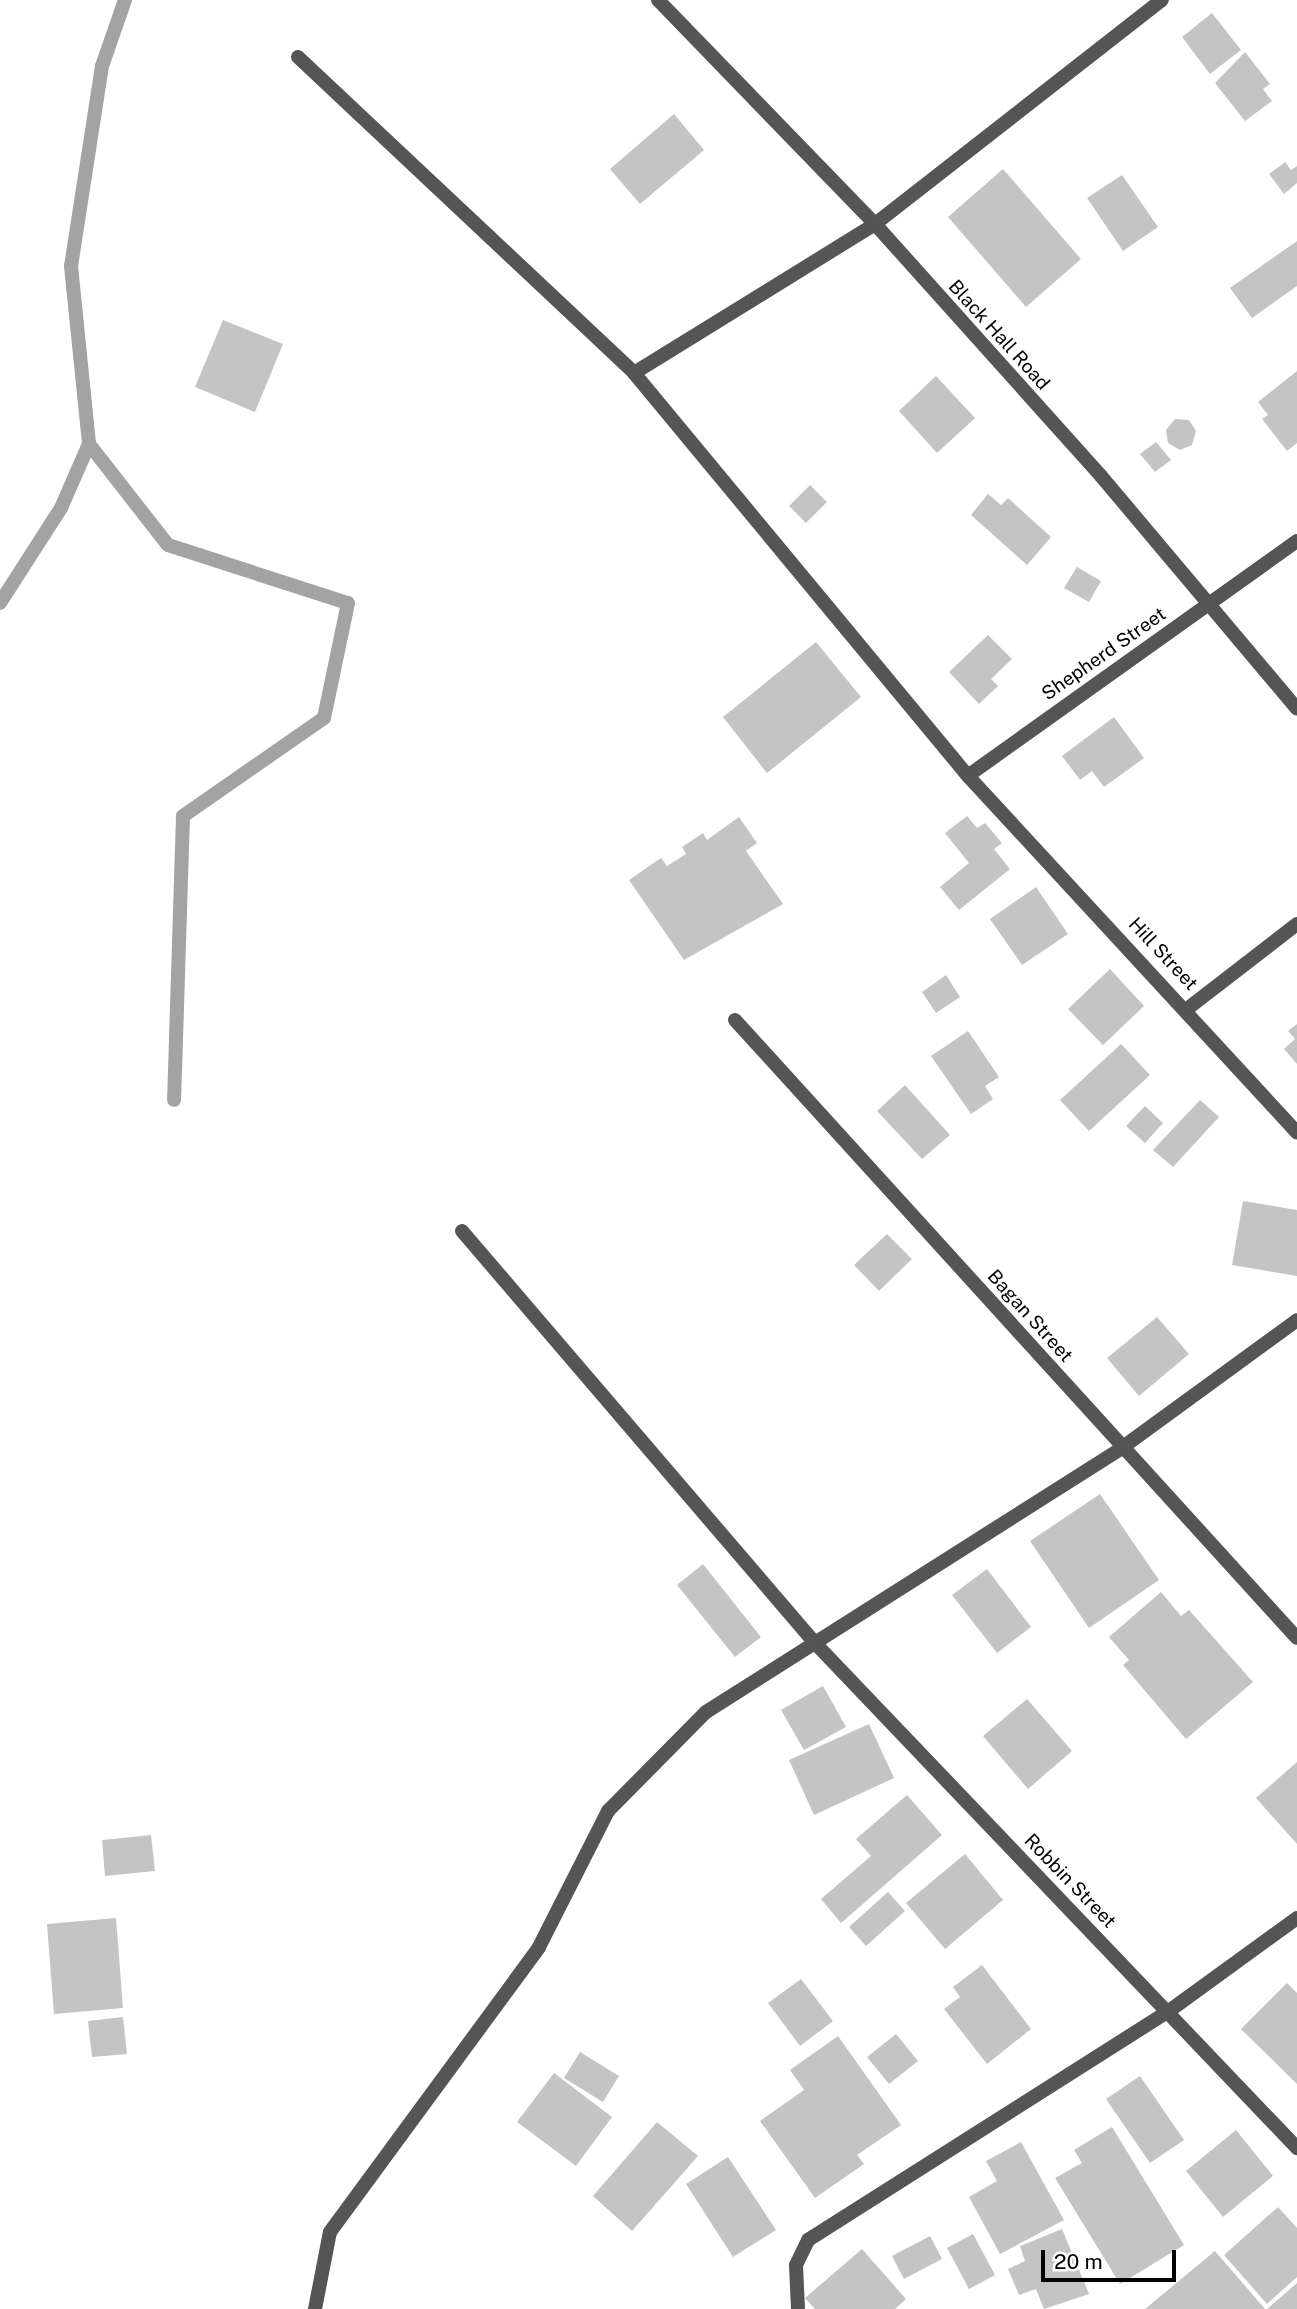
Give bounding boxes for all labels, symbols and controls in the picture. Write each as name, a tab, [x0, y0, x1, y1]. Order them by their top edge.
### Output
street label: Black Hall Road	[944, 275, 1054, 395]
street label: Shepherd Street	[1038, 603, 1170, 705]
street label: Hill Street	[1124, 913, 1202, 995]
street label: Bagan Street	[983, 1265, 1077, 1367]
street label: Robbin Street	[1019, 1829, 1121, 1933]
scale bar	[1045, 2236, 1180, 2280]
text: 20 m	[1054, 2249, 1103, 2274]

